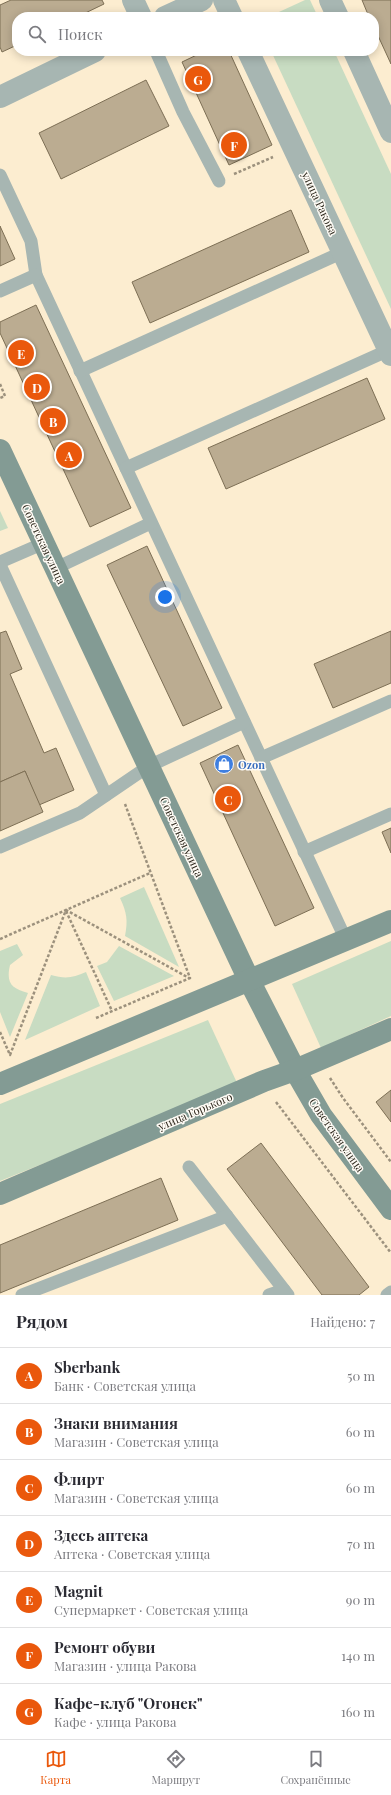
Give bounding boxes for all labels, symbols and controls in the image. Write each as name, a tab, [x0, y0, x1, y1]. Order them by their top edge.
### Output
search box	[12, 12, 379, 56]
icon: search	[26, 23, 48, 45]
text: Поиск	[58, 24, 103, 44]
pin: G	[185, 64, 211, 94]
pin: F	[221, 130, 247, 160]
street label: улица Ракова	[298, 168, 341, 237]
pin: E	[8, 338, 34, 368]
pin: D	[24, 372, 50, 402]
pin: B	[40, 406, 66, 436]
pin: A	[56, 440, 82, 470]
street label: Советская улица	[19, 502, 69, 587]
your location	[155, 587, 175, 607]
shop icon: Ozon	[213, 753, 235, 775]
place label: Ozon	[238, 757, 265, 772]
pin: C	[215, 784, 241, 814]
street label: Советская улица	[157, 795, 207, 880]
street label: улица Горького	[155, 1089, 234, 1134]
street label: Советская улица	[306, 1095, 368, 1175]
text: Рядом	[16, 1310, 68, 1332]
text: Найдено: 7	[310, 1313, 375, 1330]
text: Sberbank	[54, 1357, 120, 1377]
text: A	[25, 1367, 33, 1384]
text: 50 m	[347, 1367, 375, 1384]
text: Банк · Советская улица	[54, 1377, 196, 1394]
text: Знаки внимания	[54, 1413, 178, 1433]
text: B	[25, 1423, 33, 1440]
text: 60 m	[346, 1423, 375, 1440]
text: Магазин · Советская улица	[54, 1433, 219, 1450]
text: Флирт	[54, 1469, 104, 1489]
text: C	[24, 1479, 34, 1496]
text: 60 m	[346, 1479, 375, 1496]
text: Магазин · Советская улица	[54, 1489, 219, 1506]
text: Здесь аптека	[54, 1525, 148, 1545]
text: D	[24, 1535, 34, 1552]
text: 70 m	[347, 1535, 375, 1552]
text: Аптека · Советская улица	[54, 1545, 210, 1562]
text: Magnit	[54, 1581, 103, 1601]
text: E	[25, 1591, 33, 1608]
text: 90 m	[346, 1591, 375, 1608]
text: Супермаркет · Советская улица	[54, 1601, 248, 1618]
text: Ремонт обуви	[54, 1637, 155, 1657]
text: F	[25, 1647, 33, 1664]
text: 140 m	[341, 1647, 375, 1664]
text: Магазин · улица Ракова	[54, 1657, 197, 1674]
text: Кафе-клуб "Огонек"	[54, 1693, 202, 1713]
text: G	[24, 1703, 34, 1720]
text: 160 m	[341, 1703, 375, 1720]
text: Кафе · улица Ракова	[54, 1713, 176, 1730]
tab: Карта	[40, 1748, 71, 1787]
tab: Маршрут	[152, 1748, 200, 1787]
tab: Сохранённые	[281, 1748, 351, 1787]

